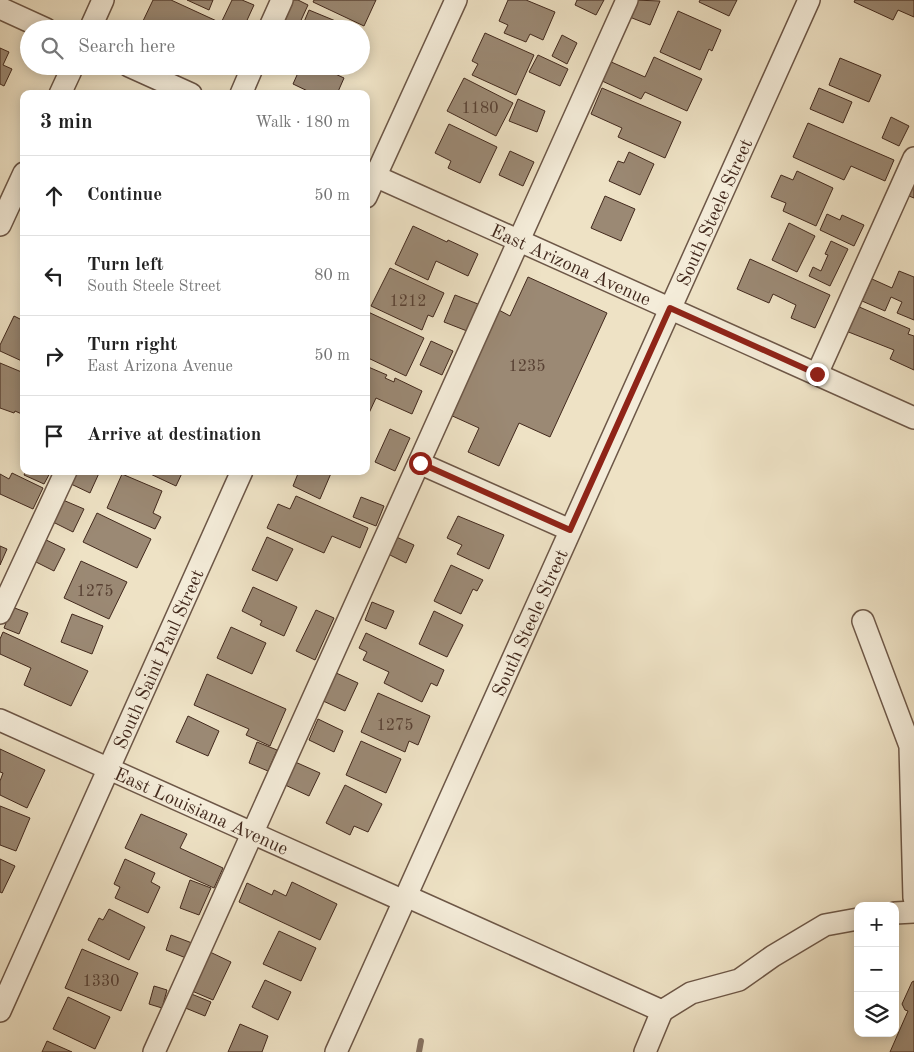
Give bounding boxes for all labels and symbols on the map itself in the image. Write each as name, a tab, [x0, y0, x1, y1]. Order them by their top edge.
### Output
house number: 1180	[461, 101, 499, 117]
street label: South Steele Street	[675, 137, 757, 290]
street label: East Arizona Avenue	[487, 222, 653, 311]
house number: 1212	[389, 294, 427, 310]
house number: 1235	[508, 359, 546, 375]
route end	[806, 363, 829, 386]
route start	[409, 452, 432, 475]
street label: South Steele Street	[490, 547, 573, 700]
street label: South Saint Paul Street	[112, 567, 209, 753]
house number: 1275	[76, 584, 114, 600]
house number: 1275	[376, 718, 414, 734]
street label: East Louisiana Avenue	[111, 765, 291, 860]
house number: 1330	[82, 974, 120, 990]

